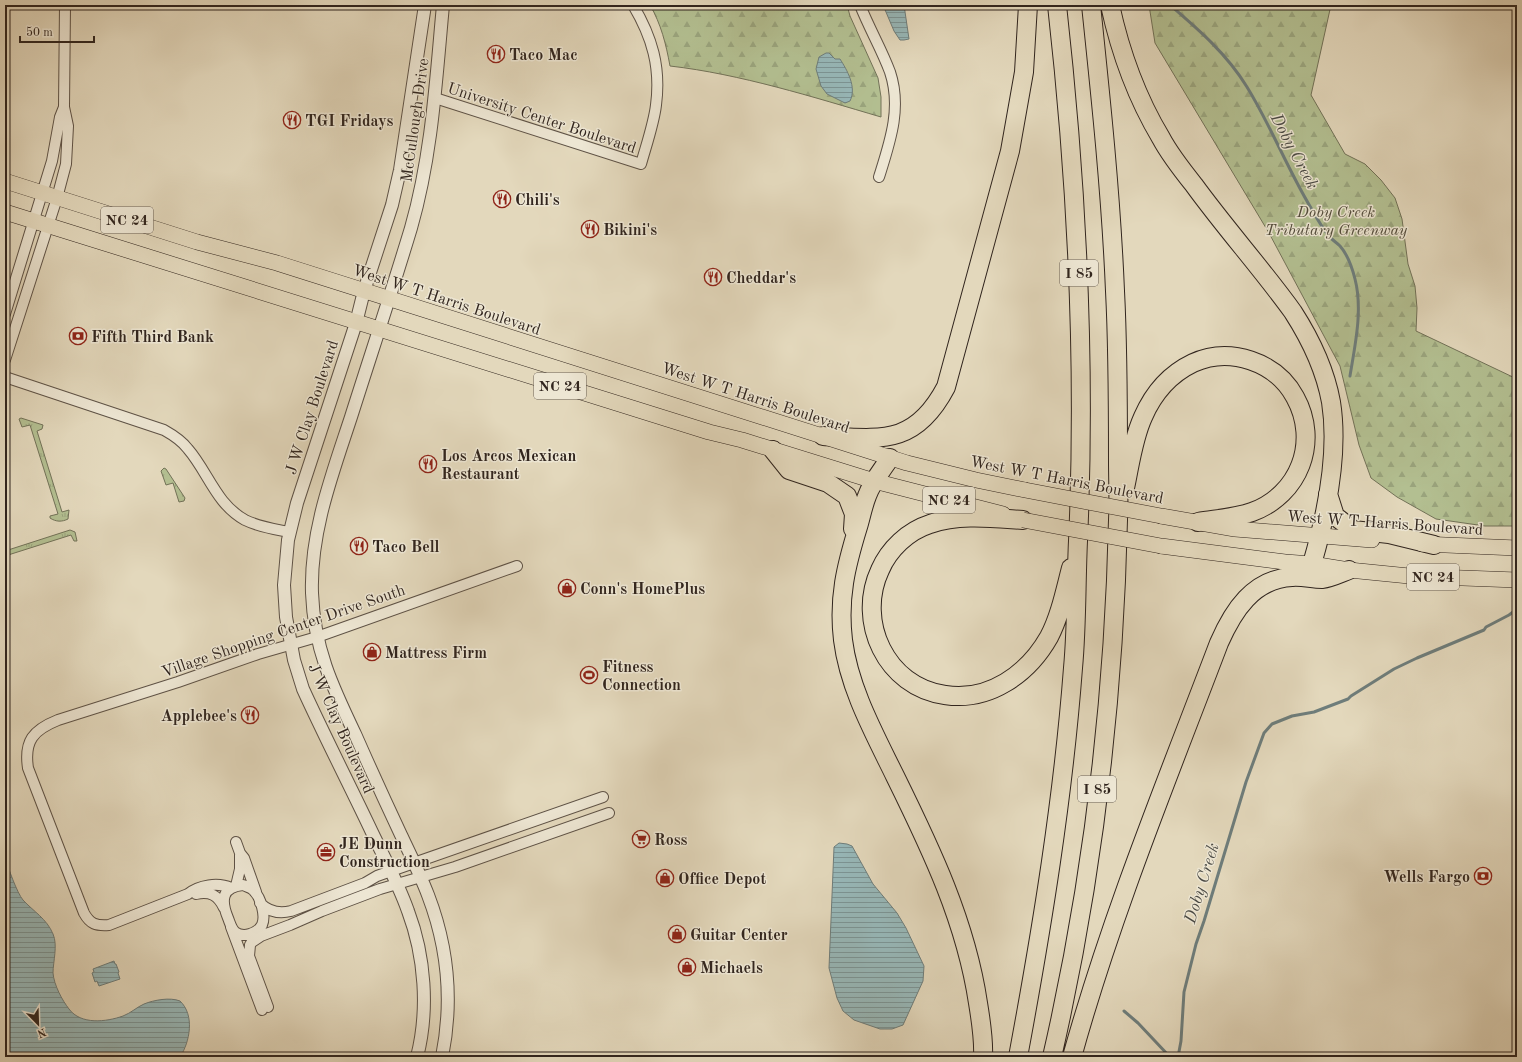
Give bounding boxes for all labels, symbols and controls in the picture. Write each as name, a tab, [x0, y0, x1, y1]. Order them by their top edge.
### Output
scale bar	[20, 18, 94, 44]
text: 50 m	[26, 26, 53, 39]
restaurant icon: Taco Mac	[486, 44, 506, 64]
place label: Taco Mac	[509, 48, 578, 64]
street label: McCullough Drive	[399, 57, 433, 183]
street label: University Center Boulevard	[445, 81, 638, 157]
restaurant icon: TGI Fridays	[282, 110, 302, 130]
water label: Doby Creek	[1266, 110, 1321, 192]
place label: TGI Fridays	[305, 114, 394, 130]
restaurant icon: Chili's	[492, 189, 512, 209]
place label: Chili's	[515, 193, 560, 209]
park label: Doby Creek Tributary Greenway	[1265, 205, 1408, 239]
road number: NC 24	[101, 207, 153, 233]
restaurant icon: Bikini's	[580, 219, 600, 239]
place label: Bikini's	[603, 223, 657, 239]
road number: I 85	[1060, 260, 1098, 286]
street label: West W T Harris Boulevard	[350, 263, 542, 339]
restaurant icon: Cheddar's	[703, 267, 723, 287]
place label: Cheddar's	[726, 271, 796, 287]
bank icon: Fifth Third Bank	[68, 326, 88, 346]
place label: Fifth Third Bank	[91, 330, 214, 346]
street label: J W Clay Boulevard	[284, 338, 342, 477]
street label: West W T Harris Boulevard	[659, 361, 851, 437]
road number: NC 24	[534, 373, 586, 399]
place label: Los Arcos Mexican Restaurant	[441, 449, 577, 483]
restaurant icon: Los Arcos Mexican Restaurant	[418, 454, 438, 474]
street label: West W T Harris Boulevard	[969, 454, 1165, 508]
road number: NC 24	[923, 487, 975, 513]
street label: West W T Harris Boulevard	[1286, 509, 1484, 539]
restaurant icon: Taco Bell	[349, 536, 369, 556]
place label: Taco Bell	[372, 540, 440, 556]
road number: NC 24	[1407, 564, 1459, 590]
shop icon: Conn's HomePlus	[557, 578, 577, 598]
street label: Village Shopping Center Drive South	[160, 582, 408, 681]
place label: Conn's HomePlus	[580, 582, 705, 598]
shop icon: Mattress Firm	[362, 642, 382, 662]
place label: Mattress Firm	[385, 646, 487, 662]
place label: Fitness Connection	[602, 660, 681, 694]
street label: J W Clay Boulevard	[304, 661, 376, 796]
sports icon: Fitness Connection	[579, 665, 599, 685]
restaurant icon: Applebee's	[240, 705, 260, 725]
place label: Applebee's	[161, 709, 237, 725]
road number: I 85	[1078, 776, 1116, 802]
supermarket icon: Ross	[631, 829, 651, 849]
place label: Ross	[654, 833, 688, 849]
place label: JE Dunn Construction	[339, 837, 430, 871]
water label: Doby Creek	[1182, 841, 1223, 927]
office icon: JE Dunn Construction	[316, 842, 336, 862]
bank icon: Wells Fargo	[1473, 866, 1493, 886]
shop icon: Office Depot	[655, 868, 675, 888]
place label: Wells Fargo	[1383, 870, 1470, 886]
place label: Office Depot	[678, 872, 766, 888]
shop icon: Guitar Center	[667, 924, 687, 944]
place label: Guitar Center	[690, 928, 788, 944]
shop icon: Michaels	[677, 957, 697, 977]
place label: Michaels	[700, 961, 763, 977]
north arrow	[18, 1004, 58, 1044]
text: N	[35, 1025, 47, 1039]

